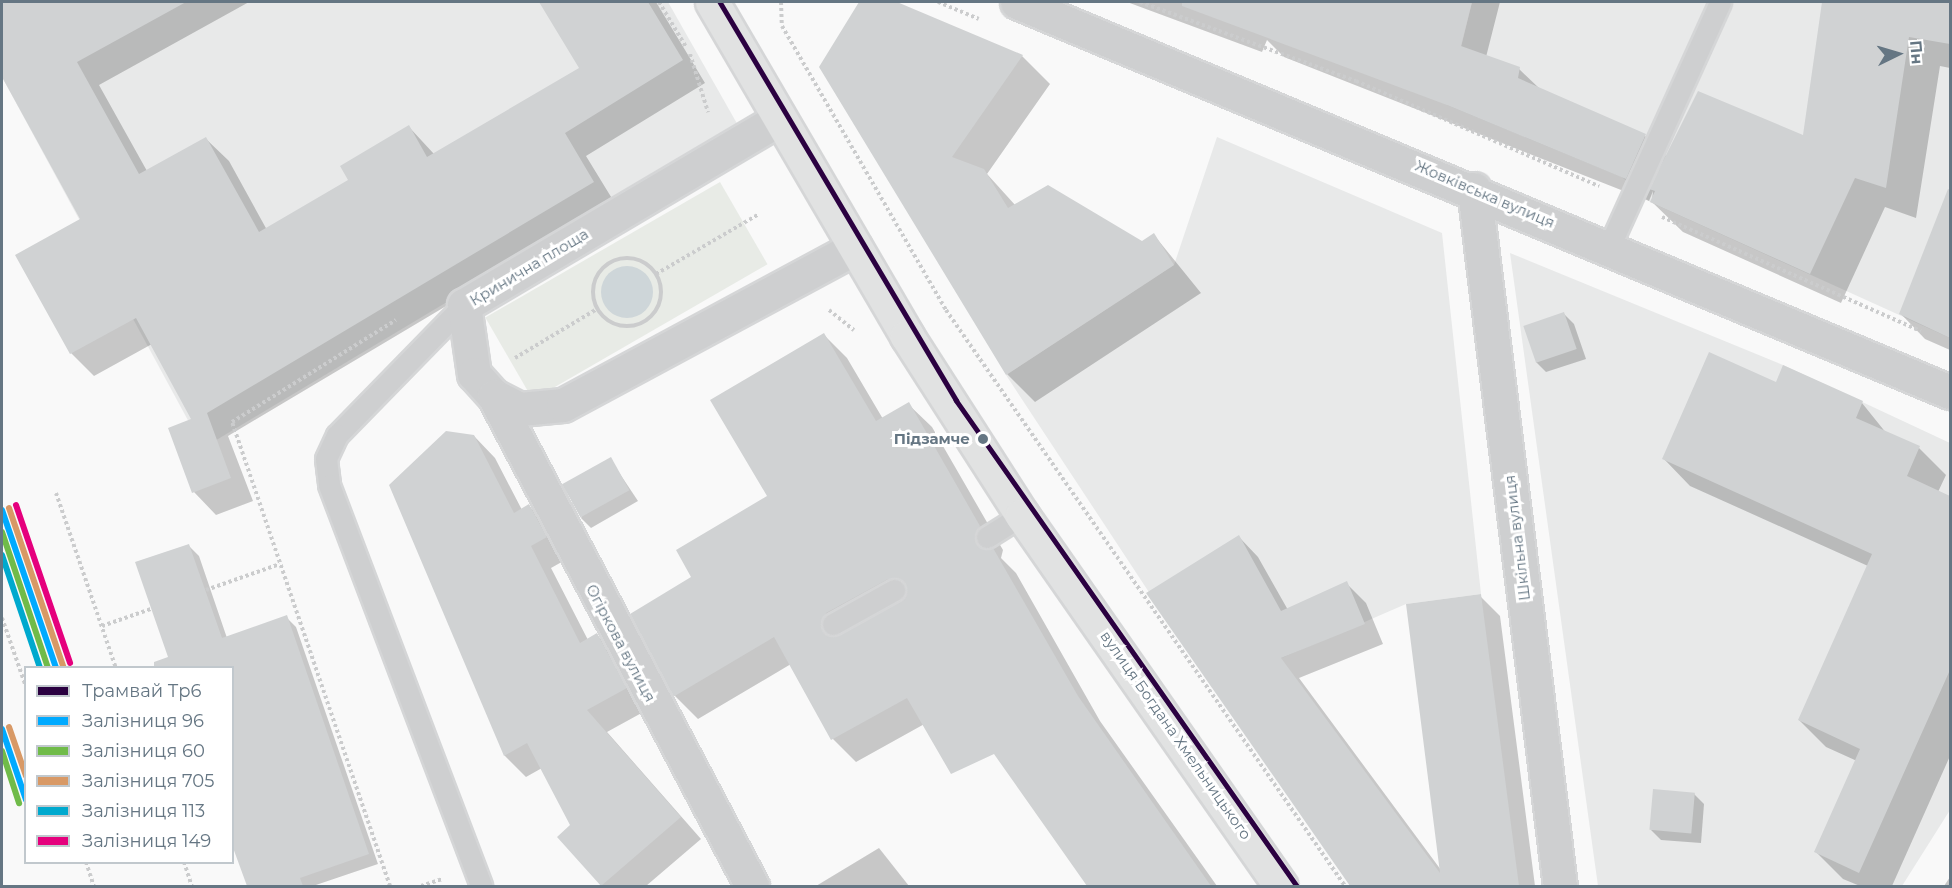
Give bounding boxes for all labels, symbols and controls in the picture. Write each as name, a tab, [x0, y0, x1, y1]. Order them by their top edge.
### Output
north arrow	[1868, 24, 1928, 84]
text: Пн	[1906, 40, 1927, 65]
street label: Жовківська вулиця	[1413, 156, 1557, 232]
street label: Кринична площа	[466, 225, 592, 309]
place label: Підзамче	[894, 430, 970, 448]
marker: Підзамче	[974, 430, 992, 448]
street label: Шкільна вулиця	[1500, 474, 1534, 602]
street label: Огіркова вулиця	[582, 581, 660, 705]
street label: вулиця Богдана Хмельницького	[1097, 627, 1255, 843]
legend	[24, 666, 234, 864]
text: Трамвай Тр6	[82, 680, 202, 702]
text: Залізниця 96	[82, 710, 204, 732]
text: Залізниця 60	[82, 740, 205, 762]
text: Залізниця 705	[82, 770, 214, 792]
text: Залізниця 113	[82, 800, 205, 822]
text: Залізниця 149	[82, 830, 211, 852]

